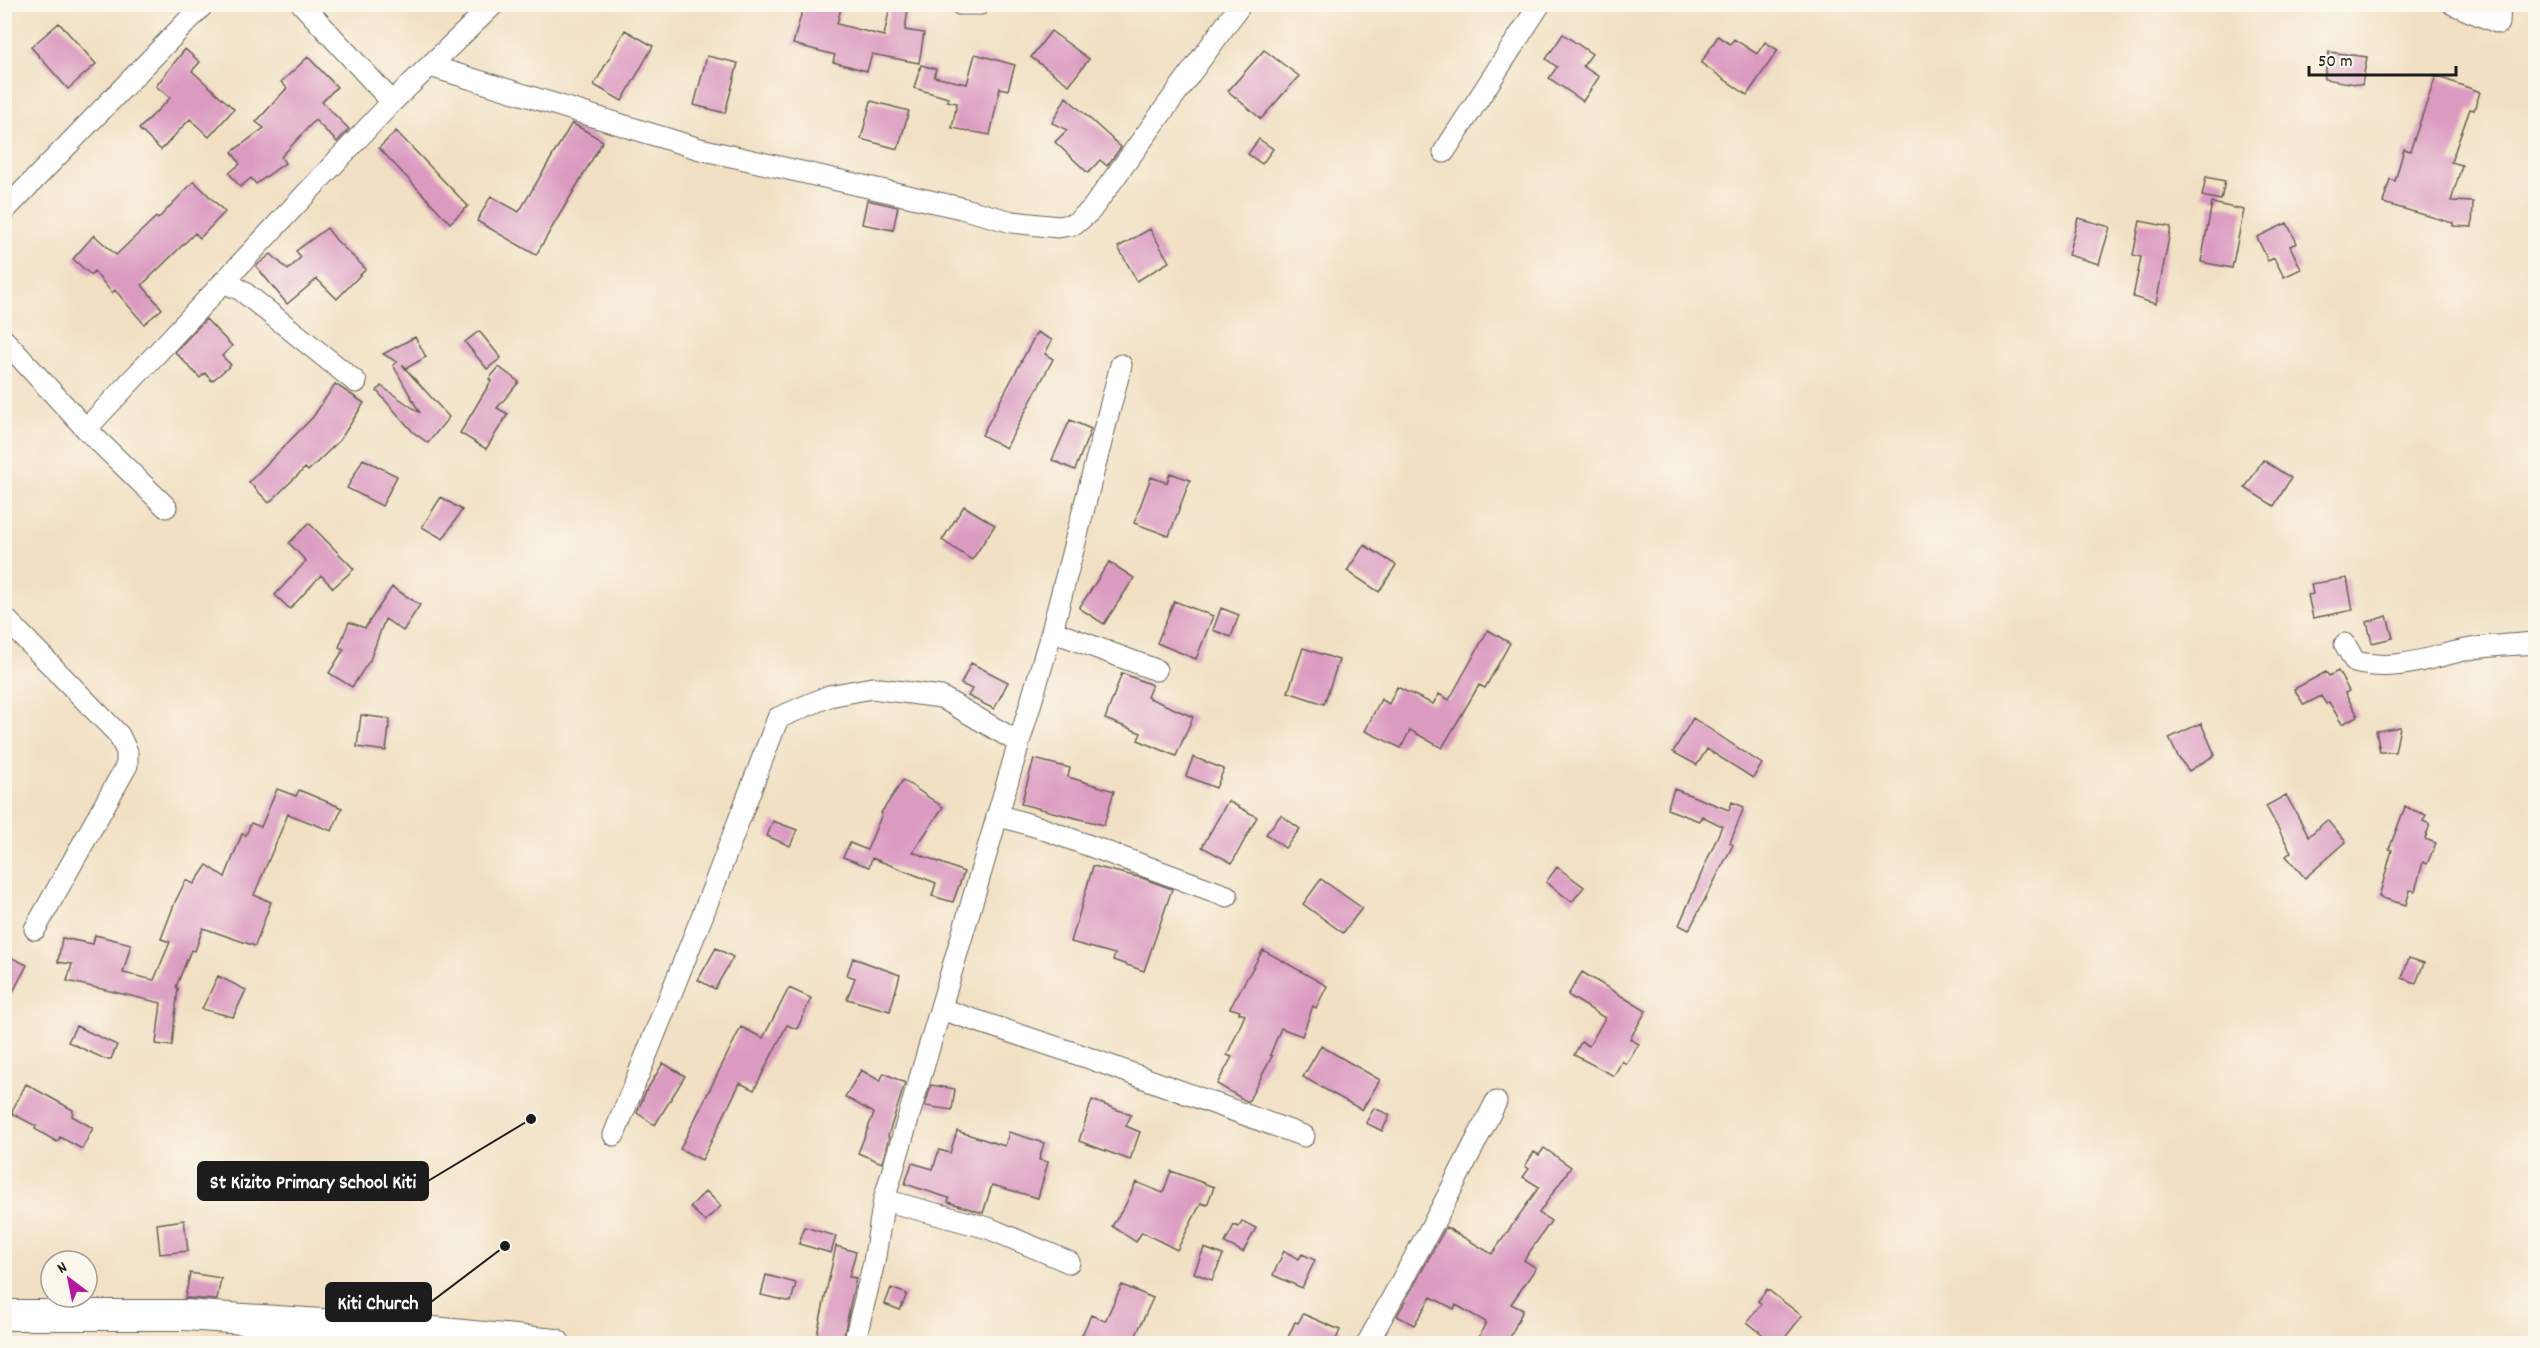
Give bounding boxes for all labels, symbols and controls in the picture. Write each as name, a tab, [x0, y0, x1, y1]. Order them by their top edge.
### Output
scale bar	[2309, 39, 2456, 77]
text: 50 m	[2318, 50, 2353, 75]
callout: St Kizito Primary School Kiti	[198, 1162, 428, 1200]
text: St Kizito Primary School Kiti	[210, 1170, 416, 1198]
north arrow	[39, 1249, 99, 1309]
text: N	[53, 1257, 72, 1280]
callout: Kiti Church	[326, 1283, 431, 1321]
text: Kiti Church	[338, 1291, 418, 1319]

